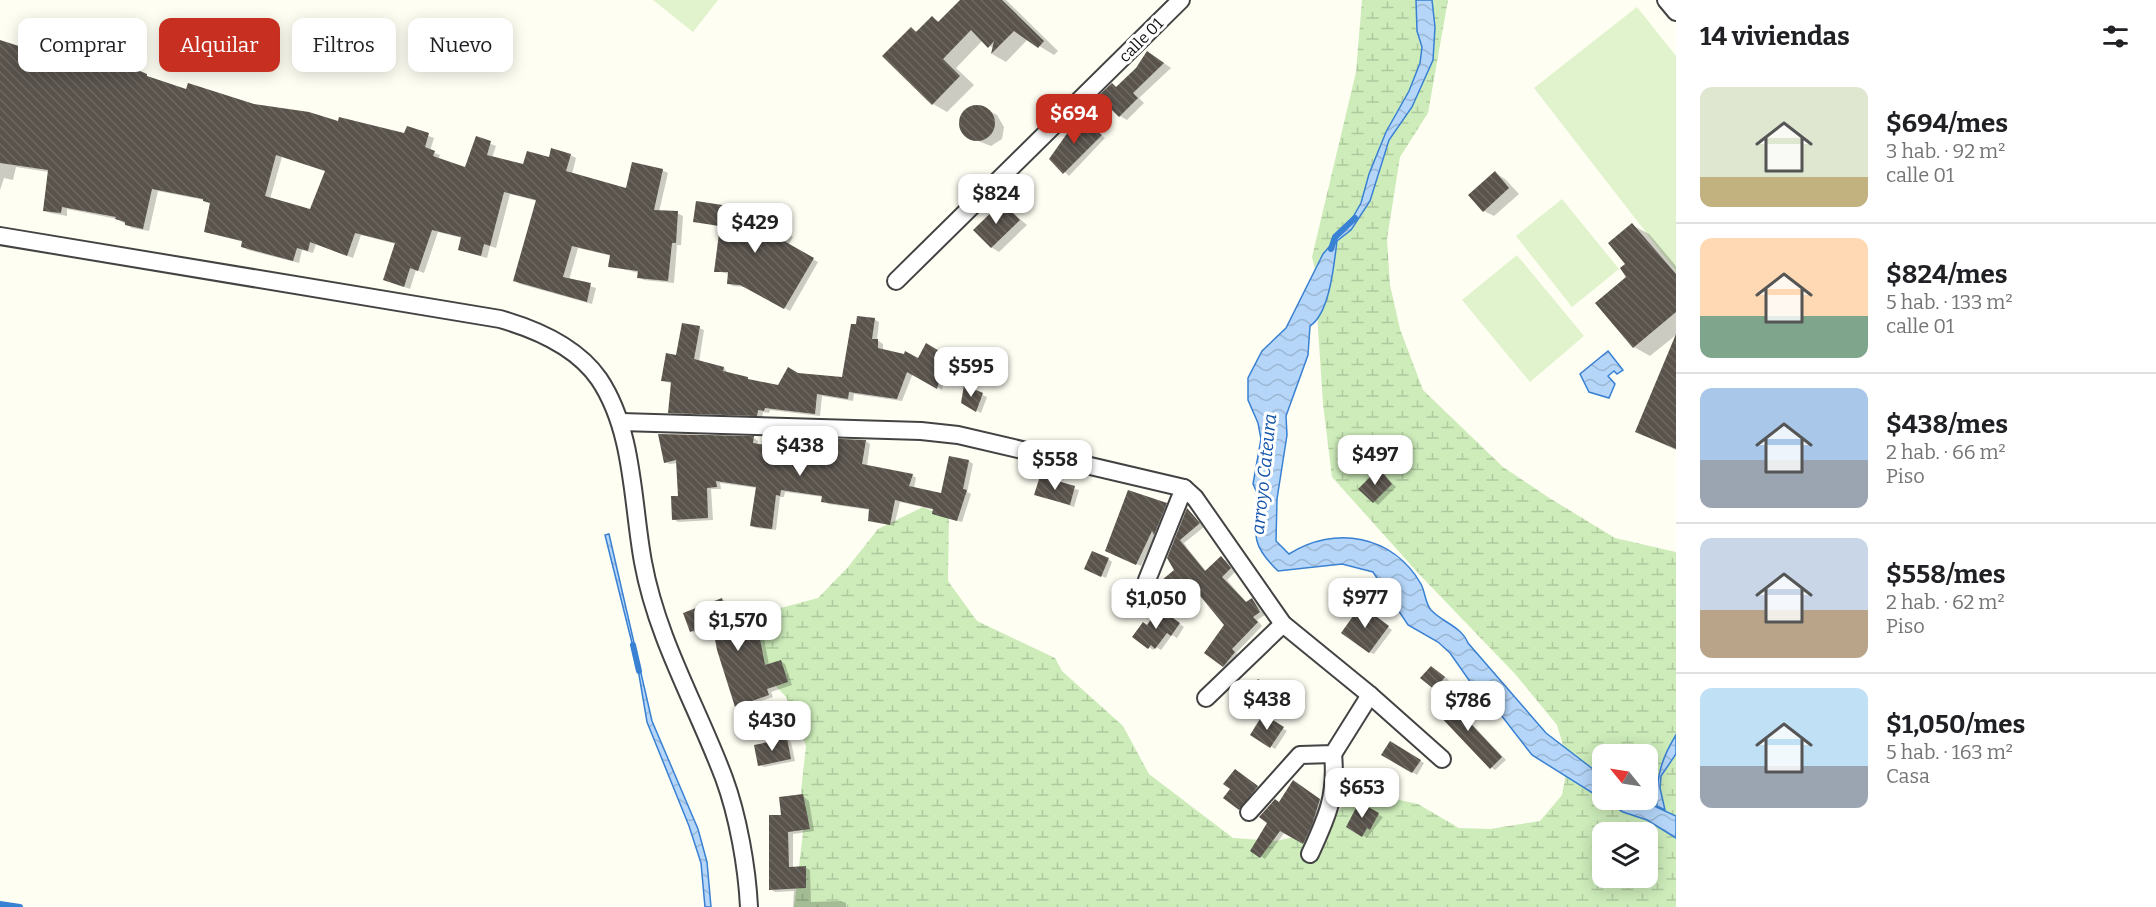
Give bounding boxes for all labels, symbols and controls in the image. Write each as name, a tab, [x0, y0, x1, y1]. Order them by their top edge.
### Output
street label: calle 01	[1115, 14, 1167, 66]
chip: Comprar	[18, 18, 147, 72]
chip: Alquilar	[159, 18, 280, 72]
chip: Filtros	[292, 18, 396, 72]
chip: Nuevo	[408, 18, 513, 72]
icon: filters	[2099, 20, 2132, 53]
text: 14 viviendas	[1700, 21, 1850, 52]
pin: $694	[1038, 94, 1110, 145]
text: $694	[1050, 101, 1098, 125]
text: $694/mes	[1886, 108, 2008, 139]
icon: home	[1748, 111, 1820, 183]
text: 3 hab. · 92 m²	[1886, 139, 2005, 163]
text: calle 01	[1886, 163, 1954, 187]
pin: $824	[960, 174, 1032, 225]
text: $824	[972, 181, 1020, 205]
pin: $429	[719, 203, 791, 254]
text: $429	[731, 210, 779, 234]
text: $824/mes	[1886, 259, 2008, 290]
icon: home	[1748, 262, 1820, 334]
text: 5 hab. · 133 m²	[1886, 290, 2012, 314]
text: calle 01	[1886, 314, 1954, 338]
pin: $595	[935, 347, 1007, 398]
text: $595	[948, 354, 994, 378]
text: $438/mes	[1886, 409, 2008, 440]
water label: arroyo Cateura	[1247, 412, 1281, 536]
icon: home	[1748, 412, 1820, 484]
pin: $438	[764, 426, 836, 477]
text: $438	[776, 433, 824, 457]
pin: $497	[1339, 435, 1411, 486]
pin: $558	[1019, 440, 1091, 491]
text: 2 hab. · 66 m²	[1886, 440, 2006, 464]
text: $497	[1352, 442, 1398, 466]
text: $558	[1032, 447, 1078, 471]
text: Piso	[1886, 464, 1925, 488]
text: $558/mes	[1886, 559, 2006, 590]
icon: home	[1748, 562, 1820, 634]
pin: $977	[1329, 578, 1401, 629]
pin: $1,050	[1107, 579, 1205, 630]
text: $977	[1342, 585, 1388, 609]
text: $1,050	[1125, 586, 1187, 610]
text: 2 hab. · 62 m²	[1886, 590, 2005, 614]
pin: $1,570	[689, 601, 787, 652]
text: $1,570	[708, 608, 768, 632]
text: Piso	[1886, 614, 1925, 638]
pin: $438	[1231, 680, 1303, 731]
pin: $786	[1432, 681, 1504, 732]
text: $438	[1243, 687, 1291, 711]
text: $786	[1445, 688, 1491, 712]
pin: $430	[736, 701, 808, 752]
text: $430	[748, 708, 796, 732]
text: $1,050/mes	[1886, 709, 2025, 740]
icon: home	[1748, 712, 1820, 784]
text: 5 hab. · 163 m²	[1886, 740, 2013, 764]
north arrow	[1592, 744, 1658, 810]
map controls	[1592, 744, 1658, 888]
text: Casa	[1886, 764, 1930, 788]
pin: $653	[1326, 768, 1398, 819]
text: $653	[1339, 775, 1385, 799]
button: layers	[1592, 822, 1658, 888]

